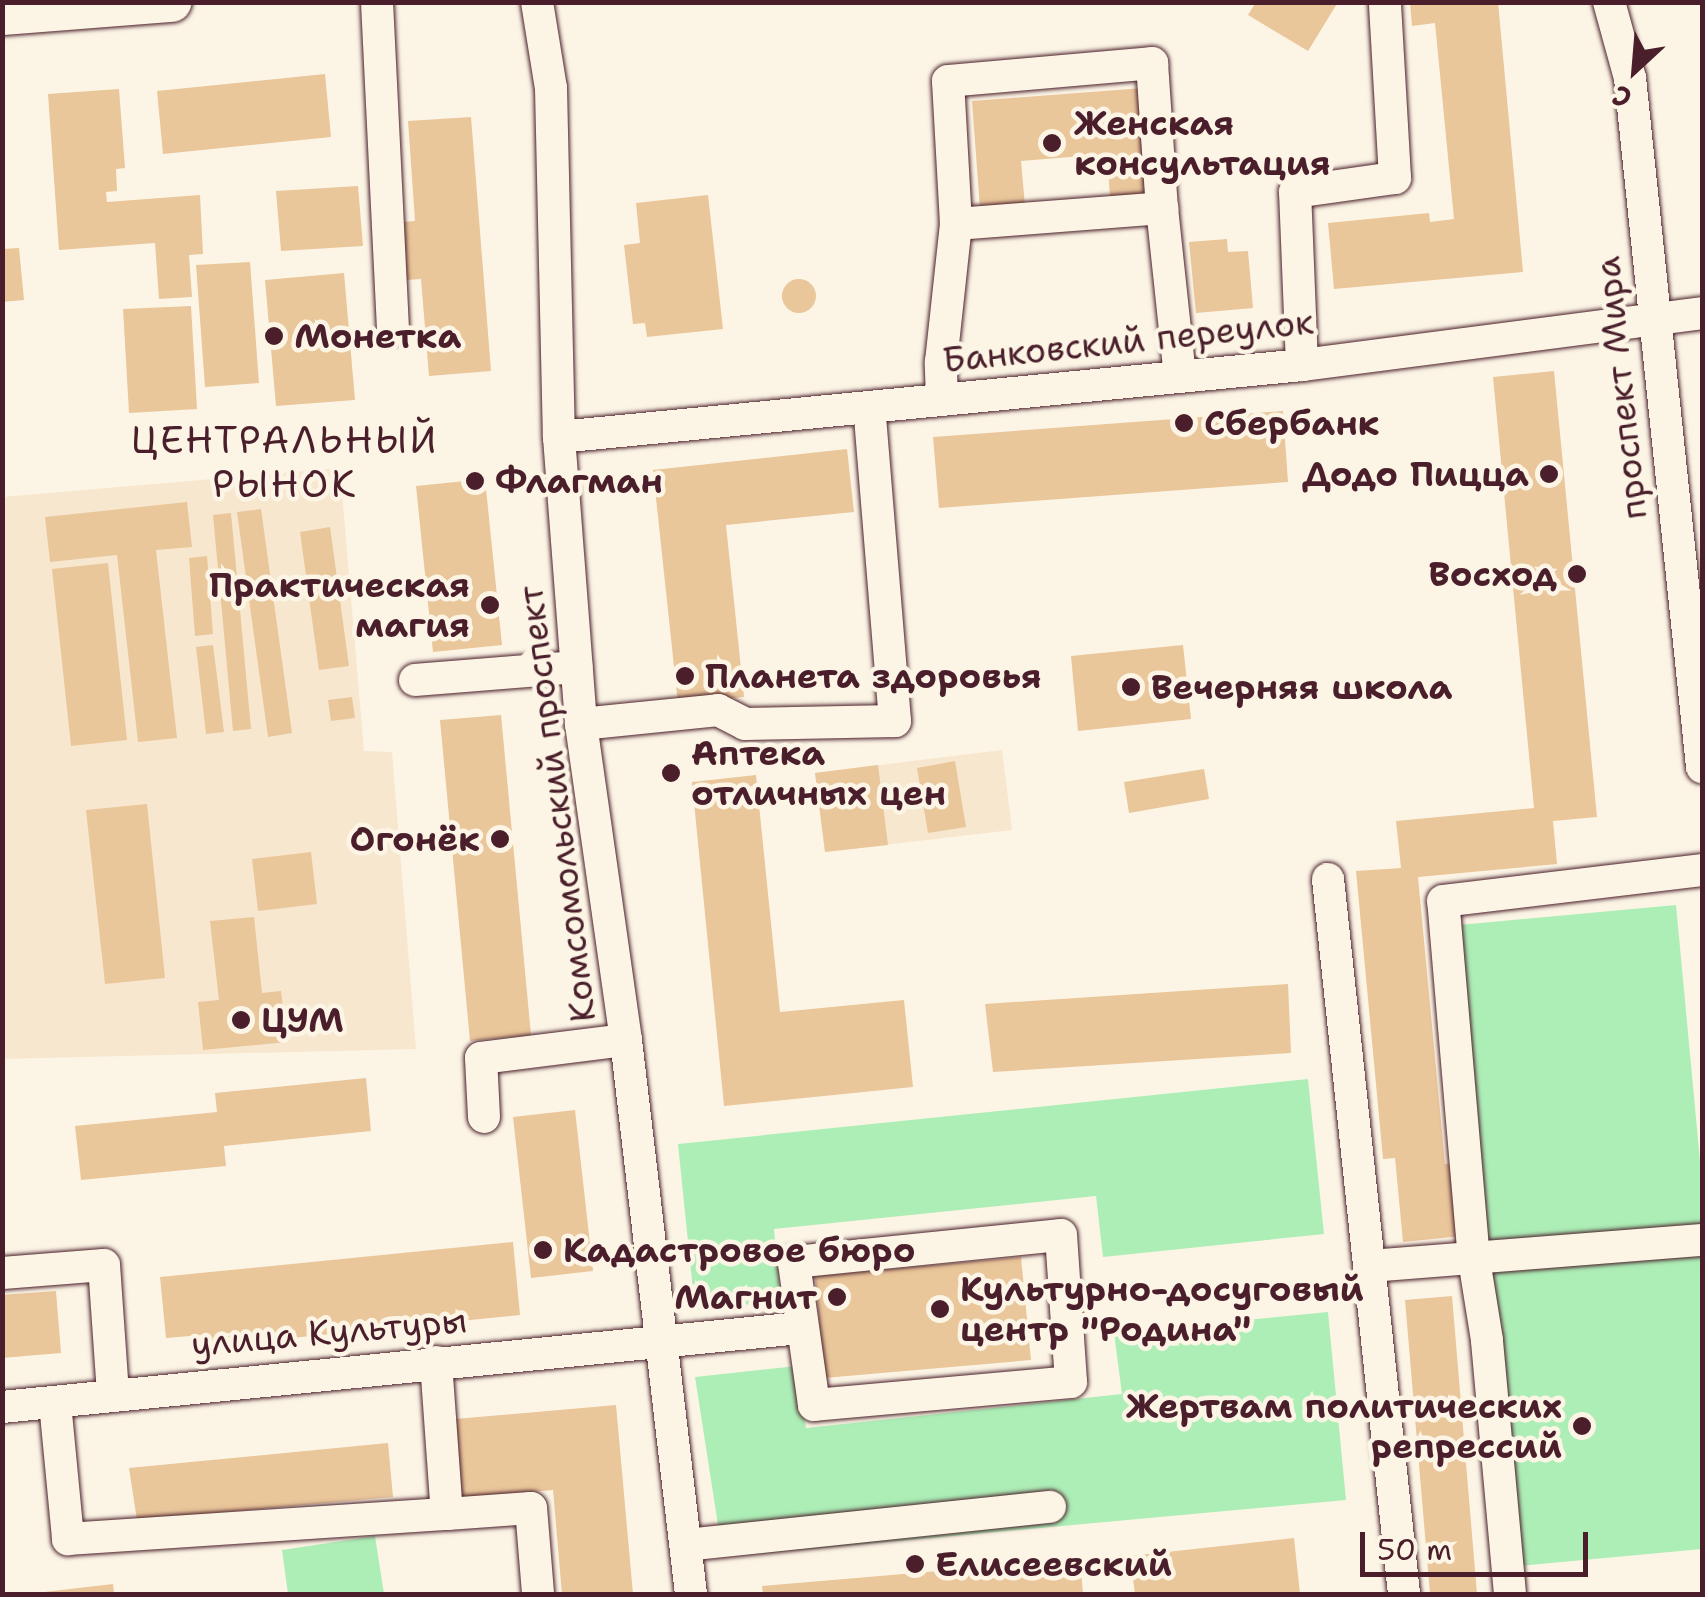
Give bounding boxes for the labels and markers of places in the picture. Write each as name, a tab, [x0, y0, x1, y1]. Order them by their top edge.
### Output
place label: Женская консультация	[1074, 102, 1331, 184]
marker: Женская консультация	[1039, 130, 1065, 156]
place label: Монетка	[294, 315, 461, 357]
marker: Монетка	[263, 325, 285, 347]
place label: Сбербанк	[1204, 402, 1379, 444]
marker: Сбербанк	[1173, 412, 1195, 434]
place label: Додо Пицца	[1302, 453, 1529, 495]
place label: Флагман	[495, 460, 663, 502]
marker: Додо Пицца	[1538, 463, 1560, 485]
marker: Флагман	[464, 470, 486, 492]
place label: Восход	[1428, 553, 1557, 595]
marker: Восход	[1566, 563, 1588, 585]
place label: Практическая магия	[209, 564, 470, 646]
marker: Практическая магия	[479, 594, 501, 616]
place label: Планета здоровья	[705, 655, 1042, 697]
marker: Планета здоровья	[674, 665, 696, 687]
place label: Вечерняя школа	[1151, 666, 1452, 708]
marker: Вечерняя школа	[1120, 676, 1142, 698]
place label: Аптека отличных цен	[691, 732, 946, 814]
marker: Аптека отличных цен	[660, 762, 682, 784]
place label: Огонёк	[350, 818, 480, 860]
marker: Огонёк	[489, 828, 511, 850]
place label: ЦУМ	[261, 999, 344, 1041]
marker: ЦУМ	[230, 1009, 252, 1031]
place label: Кадастровое бюро	[563, 1229, 915, 1271]
marker: Кадастровое бюро	[532, 1239, 554, 1261]
place label: Культурно-досуговый центр "Родина"	[960, 1268, 1364, 1350]
place label: Магнит	[674, 1276, 817, 1318]
marker: Магнит	[826, 1286, 848, 1308]
marker: Культурно-досуговый центр "Родина"	[929, 1298, 951, 1320]
place label: Жертвам политических репрессий	[1126, 1385, 1562, 1467]
marker: Жертвам политических репрессий	[1571, 1415, 1593, 1437]
place label: Елисеевский	[935, 1543, 1172, 1585]
marker: Елисеевский	[904, 1553, 926, 1575]

